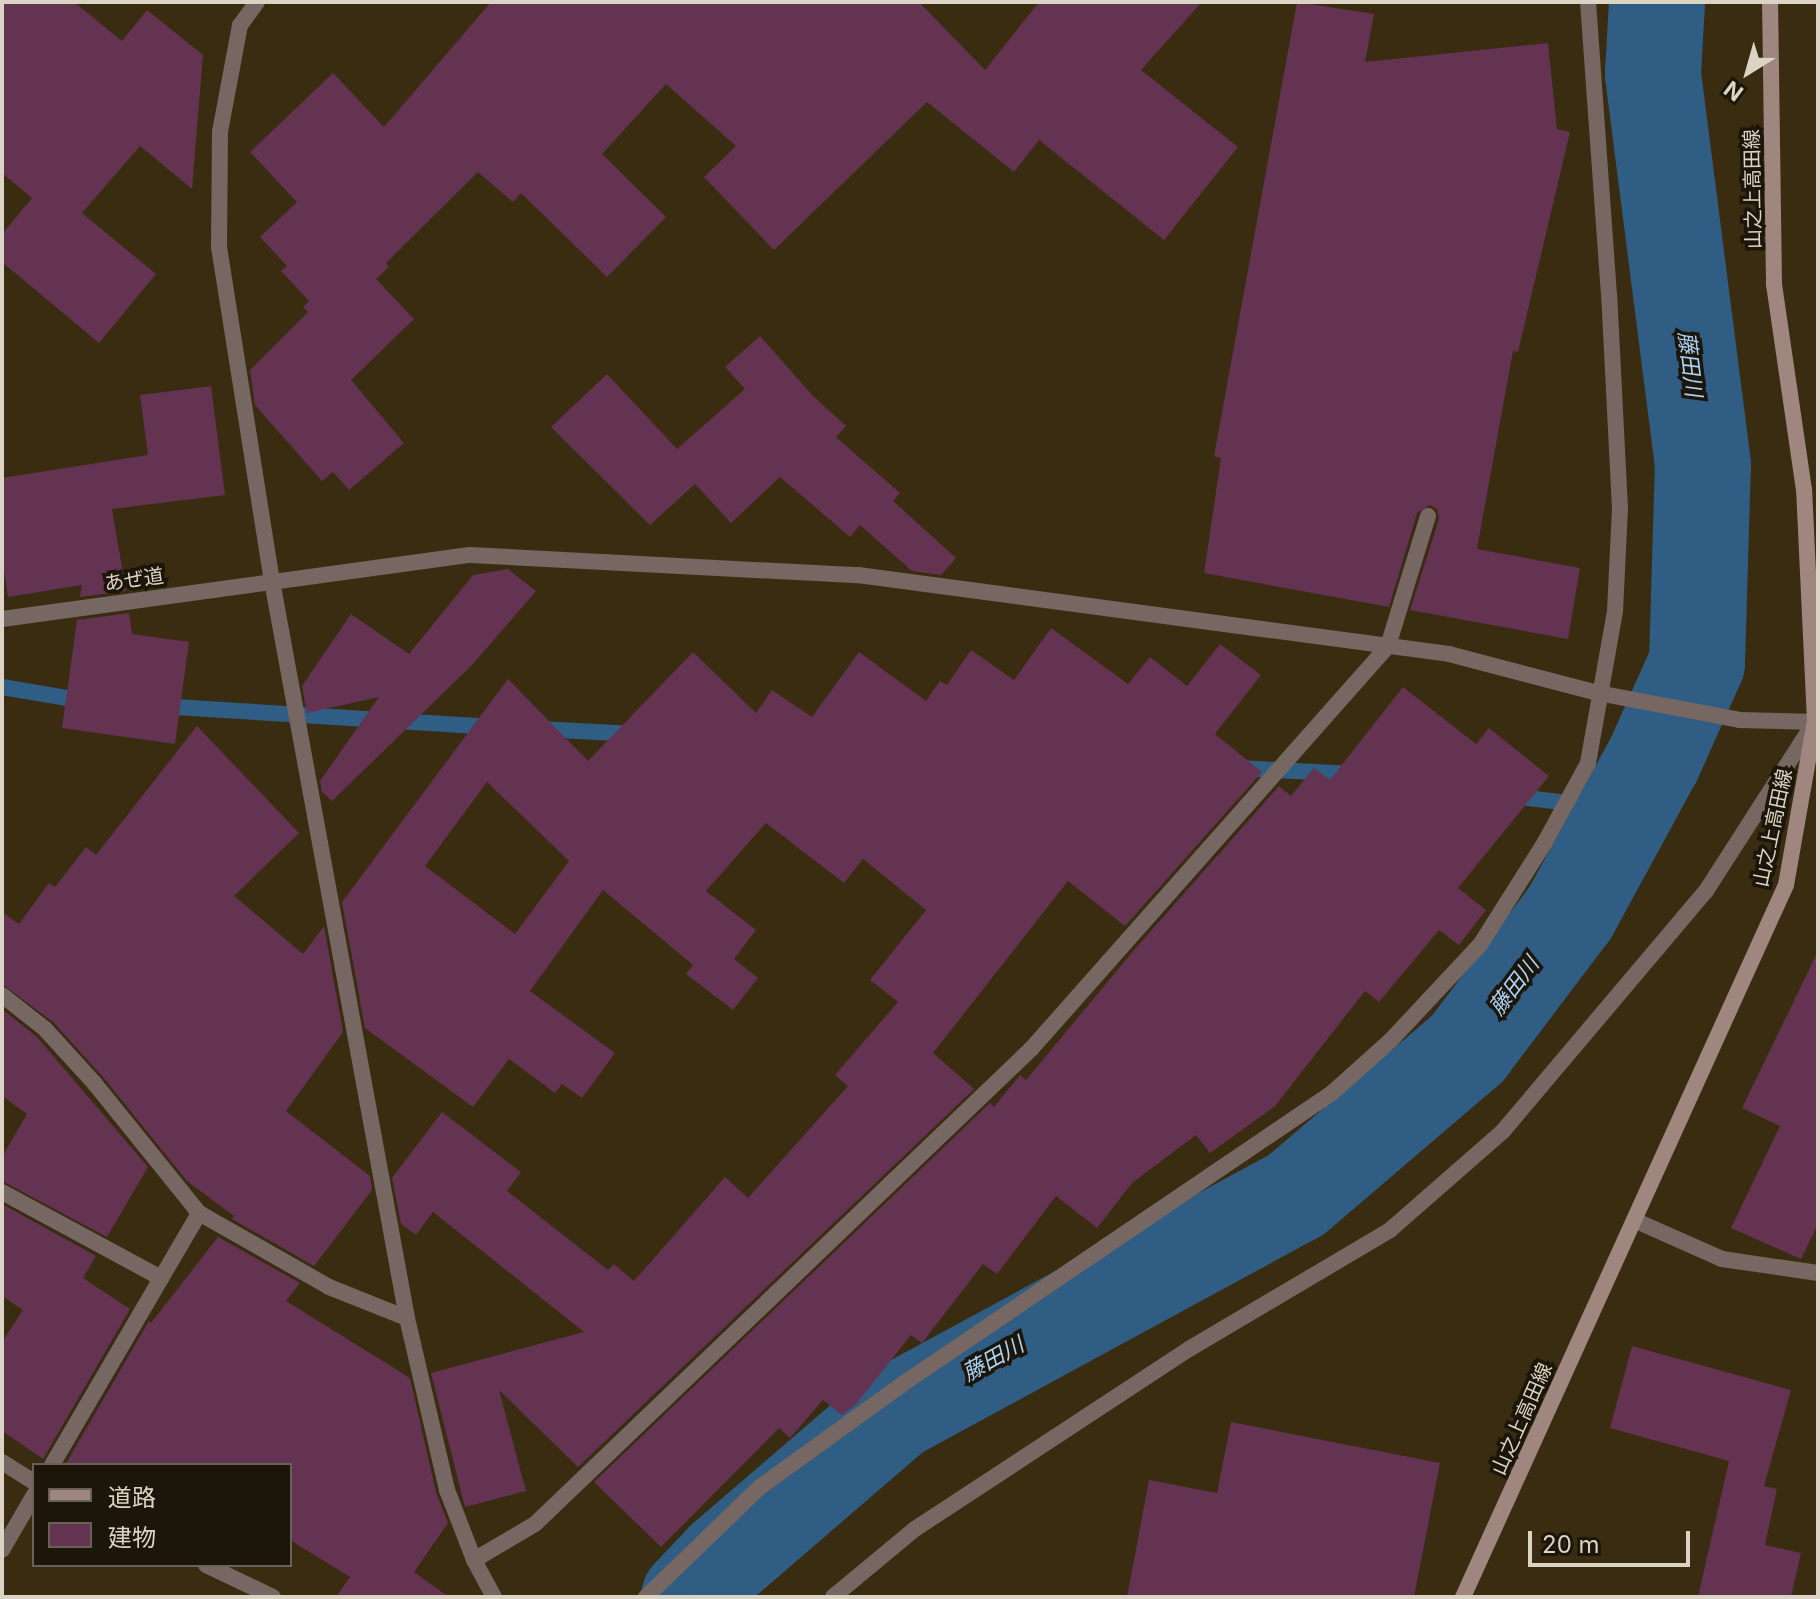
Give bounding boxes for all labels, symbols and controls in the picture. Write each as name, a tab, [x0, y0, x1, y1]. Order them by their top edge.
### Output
north arrow	[1708, 32, 1788, 112]
text: N	[1719, 76, 1748, 107]
street label: 山之上高田線	[1740, 129, 1766, 249]
water label: 藤田川	[1673, 330, 1707, 398]
street label: あぜ道	[103, 564, 165, 596]
street label: 山之上高田線	[1749, 767, 1797, 889]
water label: 藤田川	[1484, 952, 1544, 1020]
water label: 藤田川	[958, 1331, 1028, 1387]
street label: 山之上高田線	[1487, 1359, 1557, 1479]
legend	[32, 1463, 292, 1567]
text: 道路	[108, 1483, 156, 1512]
scale bar	[1532, 1515, 1694, 1565]
text: 建物	[108, 1523, 156, 1552]
text: 20 m	[1542, 1530, 1600, 1559]

